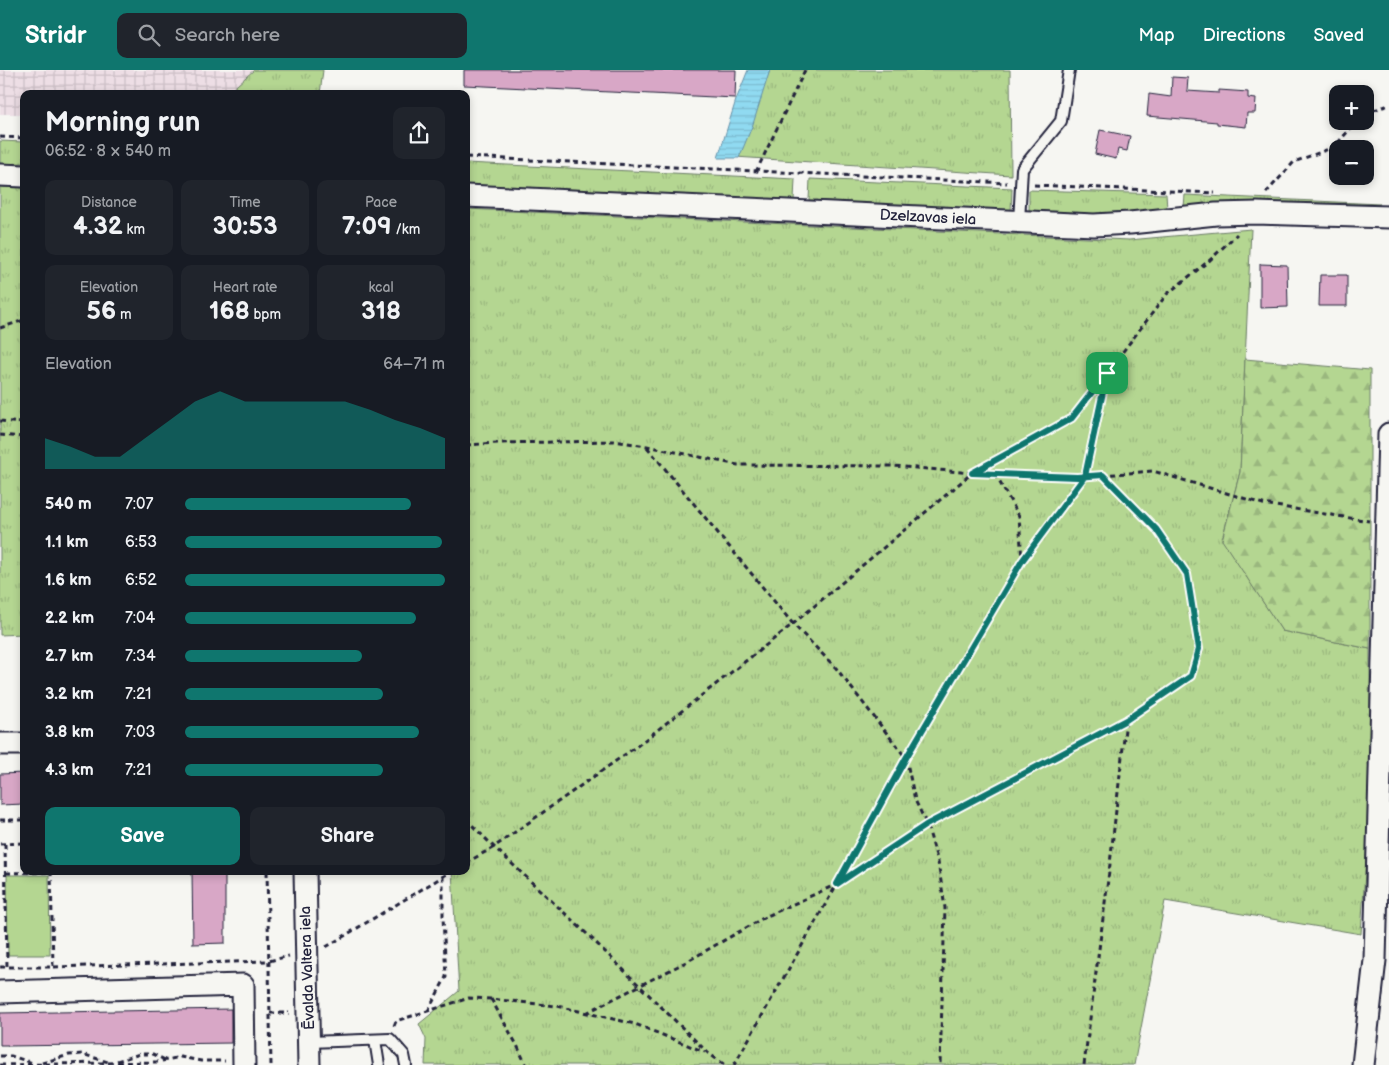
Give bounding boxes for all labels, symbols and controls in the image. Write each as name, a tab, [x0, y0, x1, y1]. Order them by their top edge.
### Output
search box	[117, 13, 467, 58]
text: Stridr	[25, 21, 87, 50]
icon: search	[135, 21, 163, 49]
text: Search here	[175, 24, 280, 47]
text: Map	[1139, 25, 1175, 46]
text: Directions	[1203, 25, 1285, 46]
text: Saved	[1313, 25, 1364, 46]
map controls	[1329, 85, 1374, 185]
button: +	[1329, 85, 1374, 130]
text: Morning run	[45, 106, 200, 139]
button: share	[393, 107, 445, 159]
button: −	[1329, 140, 1374, 185]
text: 06:52 · 8 × 540 m	[45, 142, 171, 161]
text: Distance	[81, 194, 137, 211]
text: Time	[229, 194, 261, 211]
text: Pace	[365, 194, 397, 211]
street label: Dzelzavas iela	[879, 205, 977, 230]
text: 4.32	[73, 211, 123, 242]
text: 30:53	[212, 211, 278, 242]
text: 7:09	[342, 211, 392, 242]
text: km	[123, 221, 145, 238]
text: /km	[392, 221, 420, 238]
text: Elevation	[80, 279, 138, 296]
text: Heart rate	[213, 279, 277, 296]
text: kcal	[368, 279, 394, 296]
text: 56	[87, 296, 116, 327]
text: 168	[209, 296, 250, 327]
text: 318	[361, 296, 401, 327]
text: m	[116, 306, 131, 323]
text: bpm	[250, 306, 281, 323]
pin	[1086, 352, 1128, 394]
text: Elevation	[45, 355, 112, 374]
text: 64–71 m	[383, 355, 445, 374]
icon: arrive	[1093, 359, 1121, 387]
text: 540 m	[45, 495, 92, 514]
text: 7:07	[125, 495, 153, 514]
text: 1.1 km	[45, 533, 88, 552]
text: 6:53	[125, 533, 157, 552]
text: 1.6 km	[45, 571, 91, 590]
text: 6:52	[125, 571, 157, 590]
text: 2.2 km	[45, 609, 94, 628]
text: 7:04	[125, 609, 155, 628]
text: 2.7 km	[45, 647, 93, 666]
text: 7:34	[125, 647, 156, 666]
text: 3.2 km	[45, 685, 94, 704]
text: 7:21	[125, 685, 151, 704]
text: 3.8 km	[45, 723, 94, 742]
text: 7:03	[125, 723, 155, 742]
text: 4.3 km	[45, 761, 94, 780]
text: 7:21	[125, 761, 151, 780]
button: Save	[45, 807, 240, 865]
button: Share	[250, 807, 445, 865]
street label: Ēvalda Valtera iela	[296, 906, 319, 1030]

